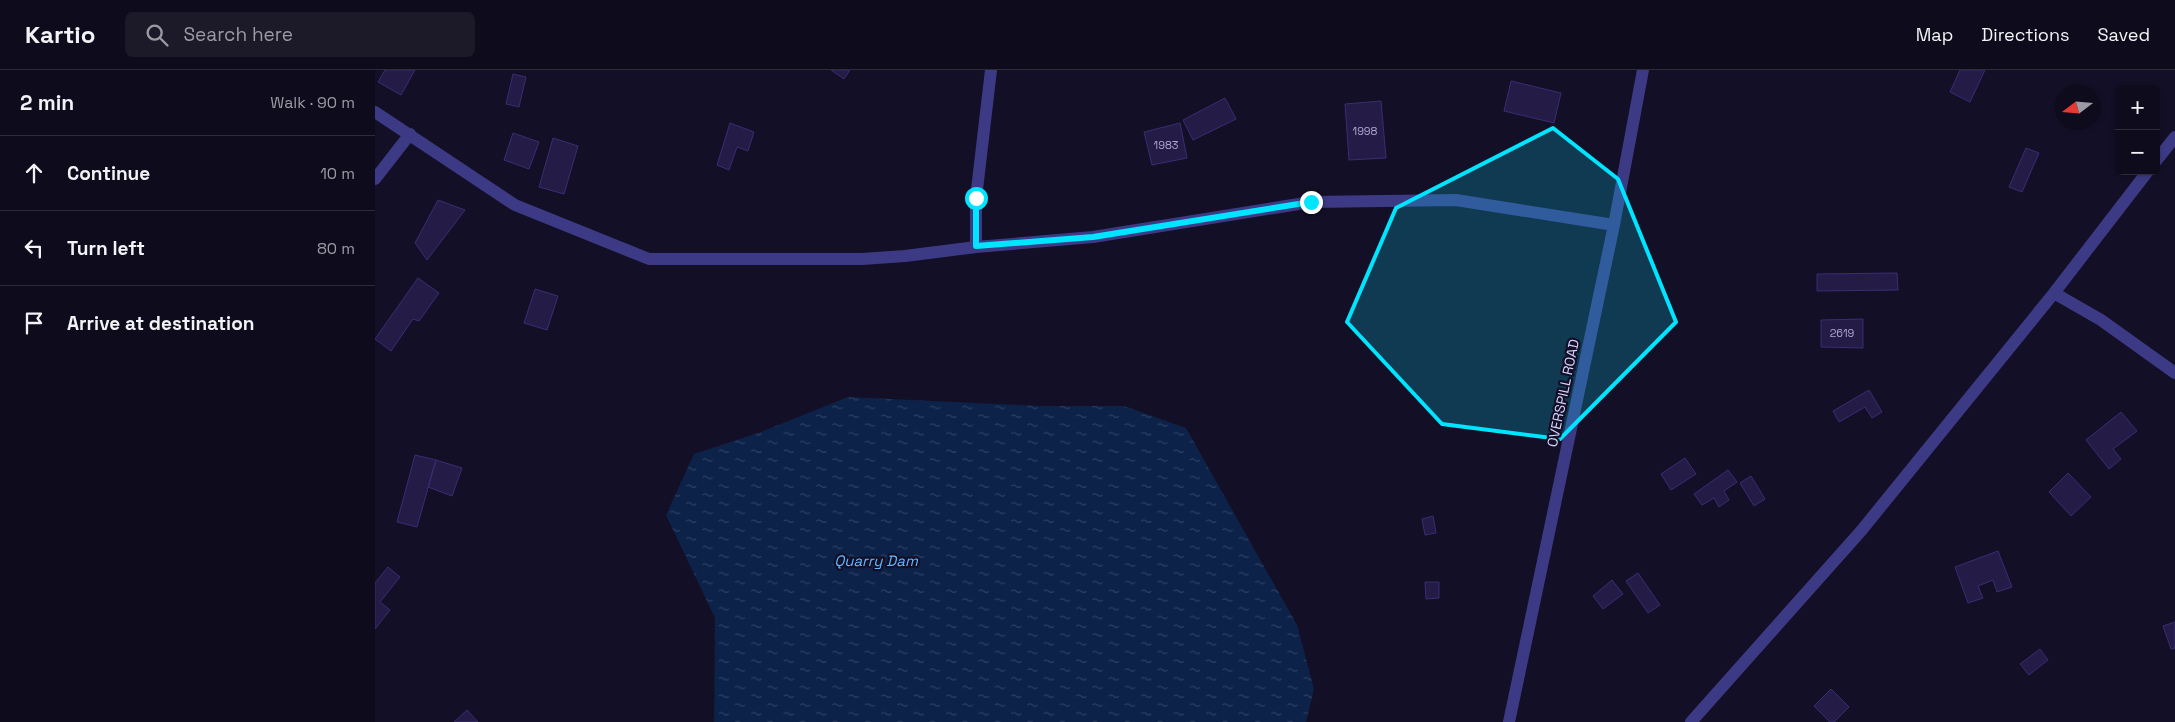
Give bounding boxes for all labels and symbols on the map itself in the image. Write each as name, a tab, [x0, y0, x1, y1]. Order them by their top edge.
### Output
north arrow	[2055, 85, 2100, 130]
house number: 1998	[1353, 124, 1378, 138]
house number: 1983	[1154, 138, 1179, 152]
route start	[965, 187, 988, 210]
route end	[1300, 191, 1323, 214]
house number: 2619	[1830, 326, 1855, 340]
street label: OVERSPILL ROAD	[1543, 338, 1583, 448]
water label: Quarry Dam	[834, 551, 919, 570]

